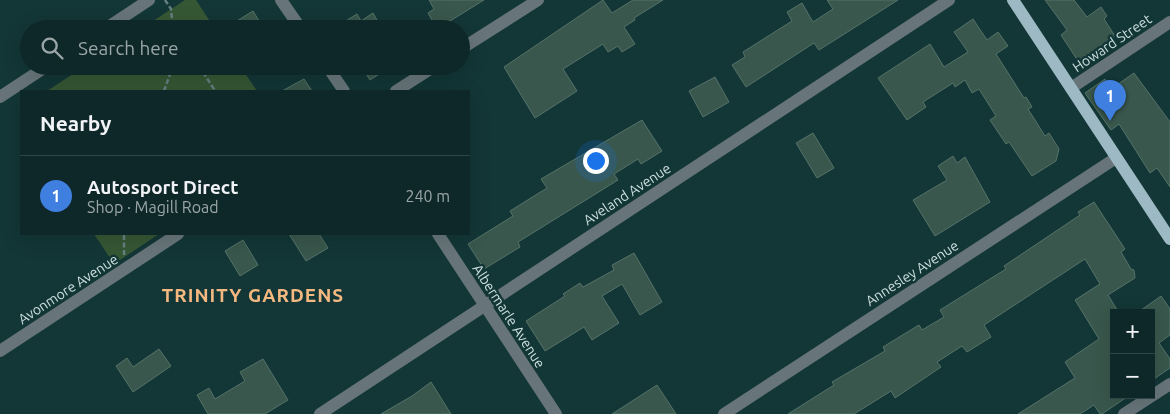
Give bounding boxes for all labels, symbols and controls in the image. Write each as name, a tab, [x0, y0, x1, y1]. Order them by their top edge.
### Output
street label: Howard Street	[1069, 10, 1155, 75]
search box	[20, 20, 470, 75]
icon: search	[38, 34, 66, 62]
text: Search here	[78, 37, 178, 59]
pin: 1	[1094, 80, 1126, 121]
text: Nearby	[40, 111, 111, 135]
your location	[583, 148, 609, 174]
street label: Aveland Avenue	[580, 160, 674, 228]
text: Autosport Direct	[87, 176, 238, 198]
text: 1	[51, 187, 61, 205]
text: 240 m	[405, 187, 450, 205]
text: Shop · Magill Road	[87, 198, 219, 216]
street label: Annesley Avenue	[863, 237, 961, 309]
street label: Avonmore Avenue	[15, 251, 121, 327]
street label: Albermarle Avenue	[470, 261, 548, 371]
district label: TRINITY GARDENS	[162, 284, 344, 306]
map controls	[1110, 309, 1155, 399]
button: +	[1110, 309, 1155, 354]
button: −	[1110, 354, 1155, 399]

